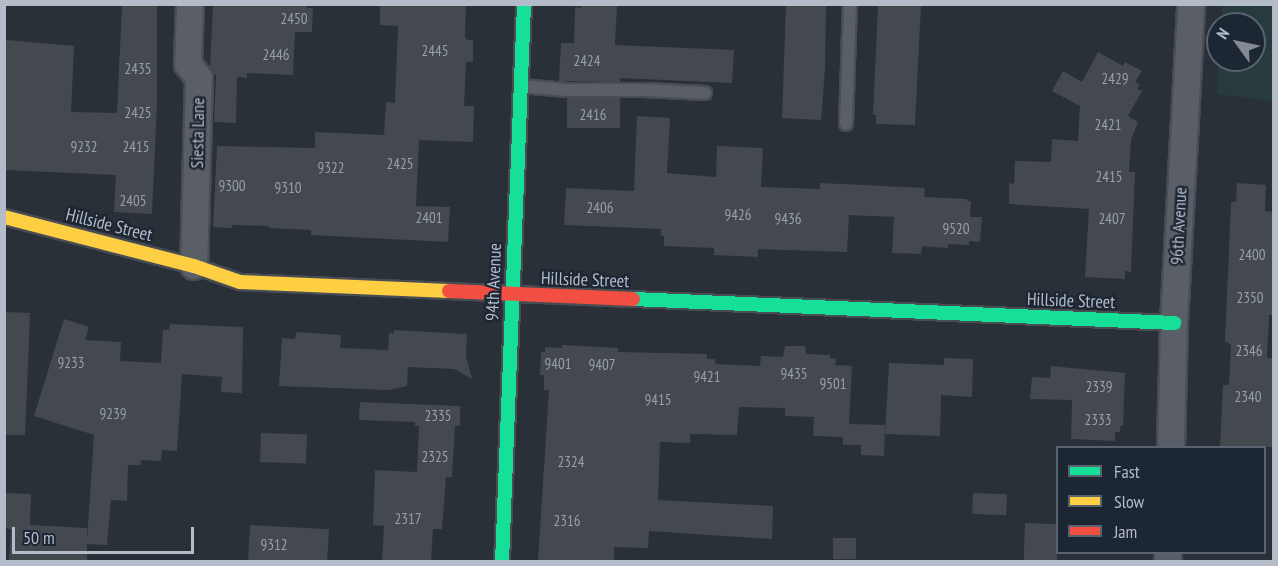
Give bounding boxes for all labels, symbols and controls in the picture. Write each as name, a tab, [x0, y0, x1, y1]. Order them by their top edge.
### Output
house number: 2450	[281, 10, 307, 28]
north arrow	[1206, 12, 1266, 72]
text: N	[1212, 24, 1233, 42]
house number: 2445	[422, 42, 448, 60]
house number: 2446	[263, 46, 289, 64]
house number: 2424	[574, 52, 600, 70]
house number: 2435	[125, 60, 151, 78]
house number: 2429	[1102, 70, 1128, 88]
street label: Siesta Lane	[187, 97, 209, 169]
house number: 2425	[125, 104, 151, 122]
house number: 2416	[580, 106, 606, 124]
house number: 2421	[1095, 116, 1121, 134]
house number: 9232	[71, 138, 97, 156]
house number: 2415	[123, 138, 149, 156]
house number: 2425	[387, 155, 413, 173]
house number: 9322	[318, 159, 344, 177]
house number: 2415	[1096, 168, 1122, 186]
house number: 9300	[219, 177, 245, 195]
house number: 9310	[275, 179, 301, 197]
street label: 96th Avenue	[1166, 186, 1192, 266]
house number: 2405	[120, 192, 146, 210]
house number: 2406	[587, 199, 613, 217]
street label: Hillside Street	[64, 204, 154, 246]
house number: 9426	[725, 206, 751, 224]
house number: 2401	[416, 209, 442, 227]
house number: 9436	[775, 210, 801, 228]
house number: 2407	[1099, 210, 1125, 228]
house number: 9520	[943, 220, 969, 238]
street label: 94th Avenue	[482, 242, 506, 322]
house number: 2400	[1239, 246, 1265, 264]
street label: Hillside Street	[541, 268, 629, 292]
street label: Hillside Street	[1027, 289, 1115, 313]
house number: 2350	[1237, 289, 1263, 307]
house number: 2346	[1236, 342, 1262, 360]
house number: 9233	[58, 354, 84, 372]
house number: 9401	[545, 355, 571, 373]
house number: 9407	[589, 356, 615, 374]
house number: 9435	[781, 365, 807, 383]
house number: 9421	[694, 368, 720, 386]
house number: 9501	[820, 375, 846, 393]
house number: 2339	[1086, 378, 1112, 396]
house number: 2340	[1235, 388, 1261, 406]
house number: 9415	[645, 391, 671, 409]
house number: 9239	[100, 405, 126, 423]
house number: 2335	[425, 407, 451, 425]
house number: 2333	[1085, 411, 1111, 429]
legend	[1056, 446, 1266, 554]
house number: 2325	[422, 448, 448, 466]
house number: 2324	[558, 453, 584, 471]
text: Fast	[1114, 460, 1140, 483]
text: Slow	[1114, 490, 1144, 513]
house number: 2317	[395, 510, 421, 528]
house number: 2316	[554, 512, 580, 530]
scale bar	[15, 515, 196, 553]
text: Jam	[1114, 520, 1137, 543]
text: 50 m	[23, 526, 55, 549]
house number: 9312	[261, 536, 287, 554]

